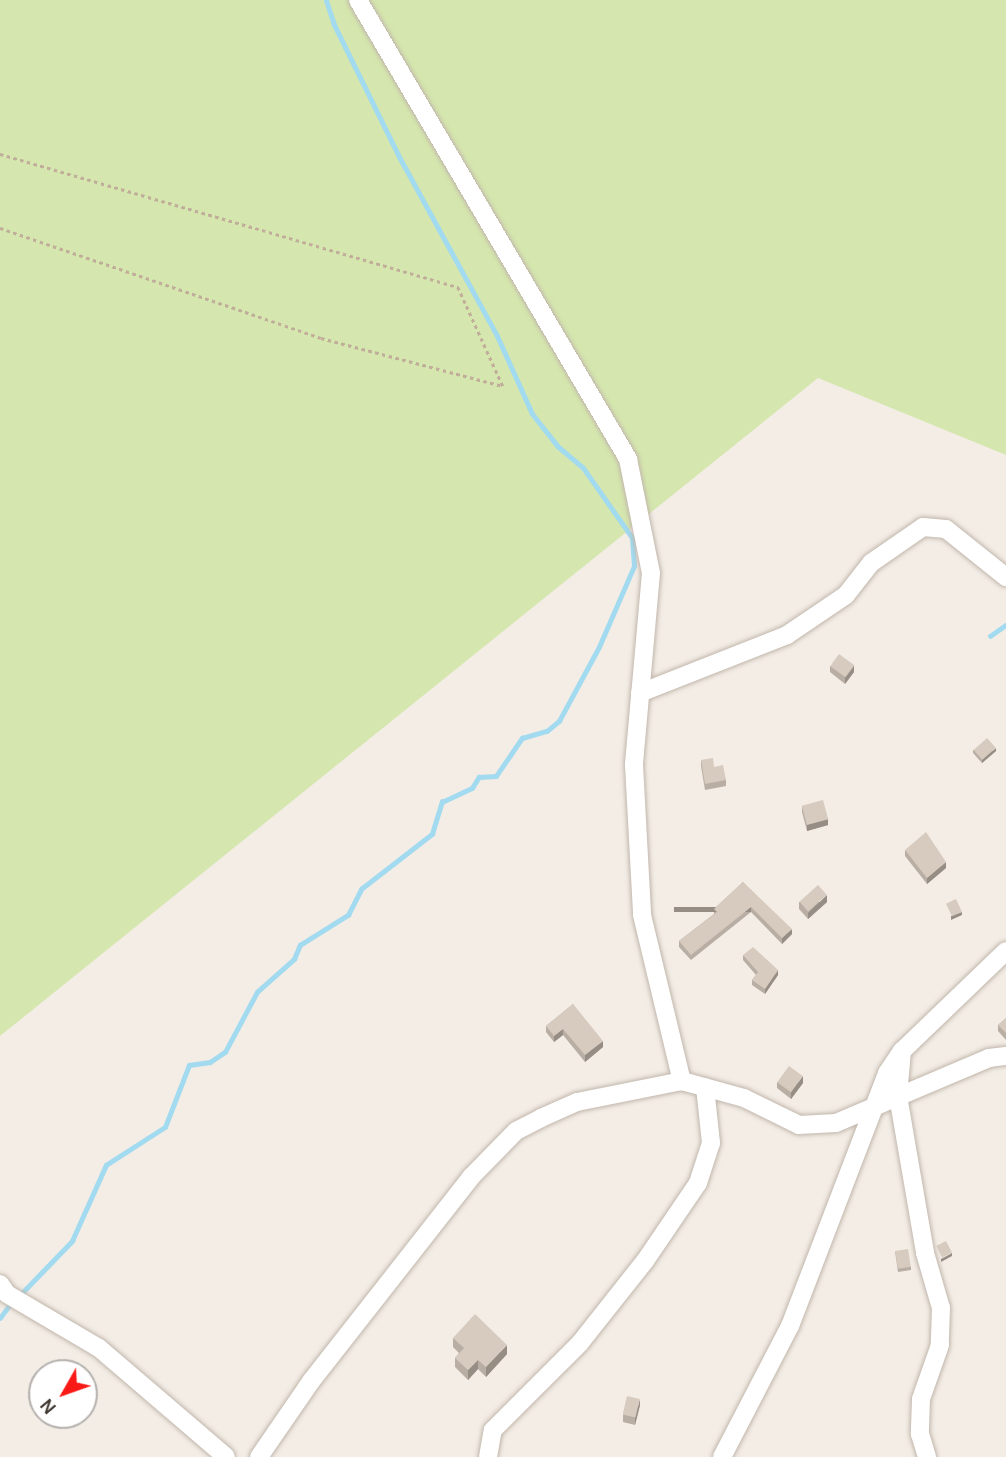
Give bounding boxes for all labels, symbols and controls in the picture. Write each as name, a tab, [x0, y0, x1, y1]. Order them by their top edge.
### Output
north arrow	[28, 1359, 98, 1429]
text: N	[36, 1394, 61, 1419]

